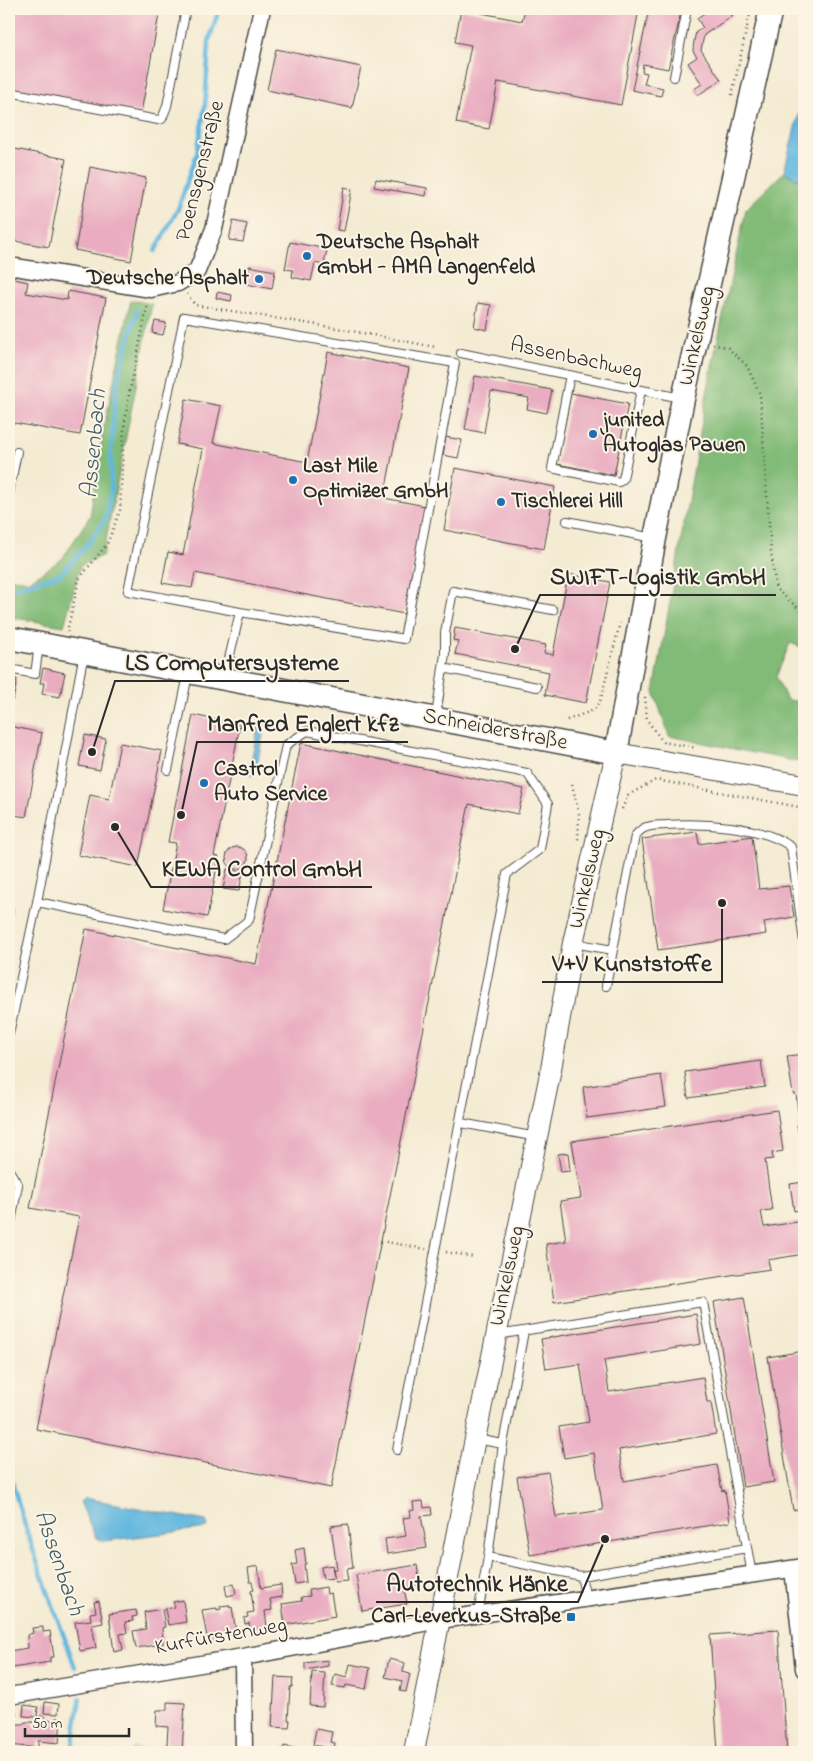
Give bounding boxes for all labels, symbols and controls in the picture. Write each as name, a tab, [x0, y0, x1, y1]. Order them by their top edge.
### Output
street label: Poensgenstraße	[168, 97, 235, 245]
place label: Deutsche Asphalt GmbH - AMA Langenfeld	[316, 227, 536, 285]
marker: Deutsche Asphalt GmbH - AMA Langenfeld	[301, 250, 313, 262]
place label: Deutsche Asphalt	[86, 263, 250, 295]
marker: Deutsche Asphalt	[253, 273, 265, 285]
street label: Winkelsweg	[671, 283, 726, 389]
street label: Assenbachweg	[507, 329, 645, 390]
water label: Assenbach	[73, 387, 117, 500]
place label: junited Autoglas Pauen	[600, 405, 746, 463]
marker: junited Autoglas Pauen	[587, 428, 599, 440]
place label: Last Mile Optimizer GmbH	[303, 451, 449, 508]
marker: Last Mile Optimizer GmbH	[287, 474, 299, 486]
place label: Tischlerei Hill	[511, 486, 623, 518]
marker: Tischlerei Hill	[495, 496, 507, 508]
callout: SWIFT-Logistik GmbH	[540, 556, 776, 595]
text: SWIFT-Logistik GmbH	[550, 561, 766, 597]
callout: LS Computersysteme	[115, 642, 349, 681]
text: LS Computersysteme	[125, 647, 340, 683]
street label: Schneiderstraße	[420, 700, 570, 760]
callout: Manfred Englert kfz	[197, 703, 408, 742]
text: Manfred Englert kfz	[207, 708, 400, 744]
place label: Castrol Auto Service	[214, 754, 328, 811]
marker: Castrol Auto Service	[198, 777, 210, 789]
street label: Winkelsweg	[561, 826, 616, 932]
callout: KEWA Control GmbH	[151, 848, 372, 887]
text: KEWA Control GmbH	[162, 853, 362, 888]
callout: V+V Kunststoffe	[542, 943, 722, 982]
text: V+V Kunststoffe	[551, 948, 713, 983]
street label: Winkelsweg	[482, 1223, 535, 1329]
water label: Assenbach	[24, 1506, 93, 1621]
callout: Autotechnik Hänke	[376, 1563, 578, 1602]
text: Autotechnik Hänke	[386, 1568, 569, 1603]
place label: Carl-Leverkus-Straße	[371, 1601, 562, 1633]
street label: Kurfürstenweg	[153, 1610, 290, 1665]
marker: Carl-Leverkus-Straße	[565, 1611, 577, 1623]
scale bar	[25, 1706, 129, 1738]
text: 50 m	[32, 1713, 63, 1735]

